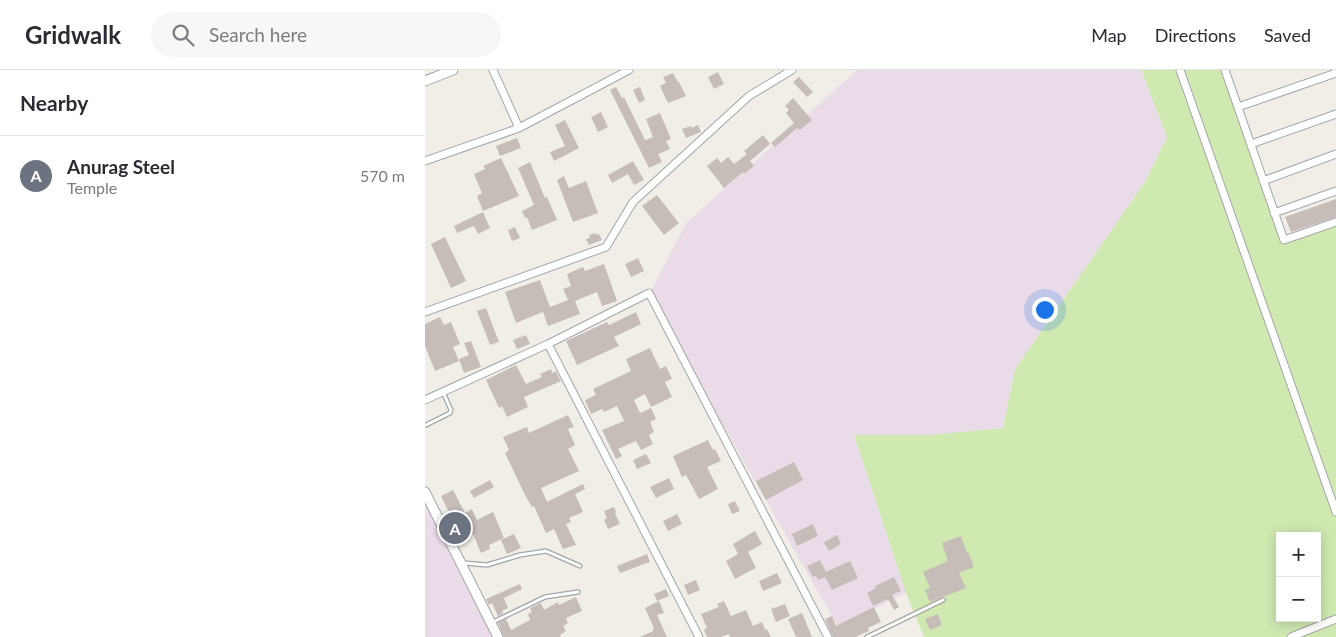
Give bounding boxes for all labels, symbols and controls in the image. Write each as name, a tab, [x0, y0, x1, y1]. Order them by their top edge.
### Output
search box	[151, 12, 501, 57]
text: Gridwalk	[25, 20, 121, 49]
icon: search	[169, 21, 197, 49]
text: Search here	[209, 23, 307, 46]
text: Map	[1091, 24, 1127, 46]
text: Directions	[1155, 24, 1236, 46]
text: Saved	[1264, 24, 1311, 46]
text: Nearby	[20, 90, 88, 115]
text: Anurag Steel	[67, 155, 175, 178]
text: A	[30, 166, 42, 185]
text: 570 m	[360, 166, 405, 185]
text: Temple	[67, 178, 117, 197]
your location	[1032, 297, 1058, 323]
pin: A	[439, 509, 471, 547]
map controls	[1276, 532, 1321, 622]
button: +	[1276, 532, 1321, 577]
button: −	[1276, 577, 1321, 622]

